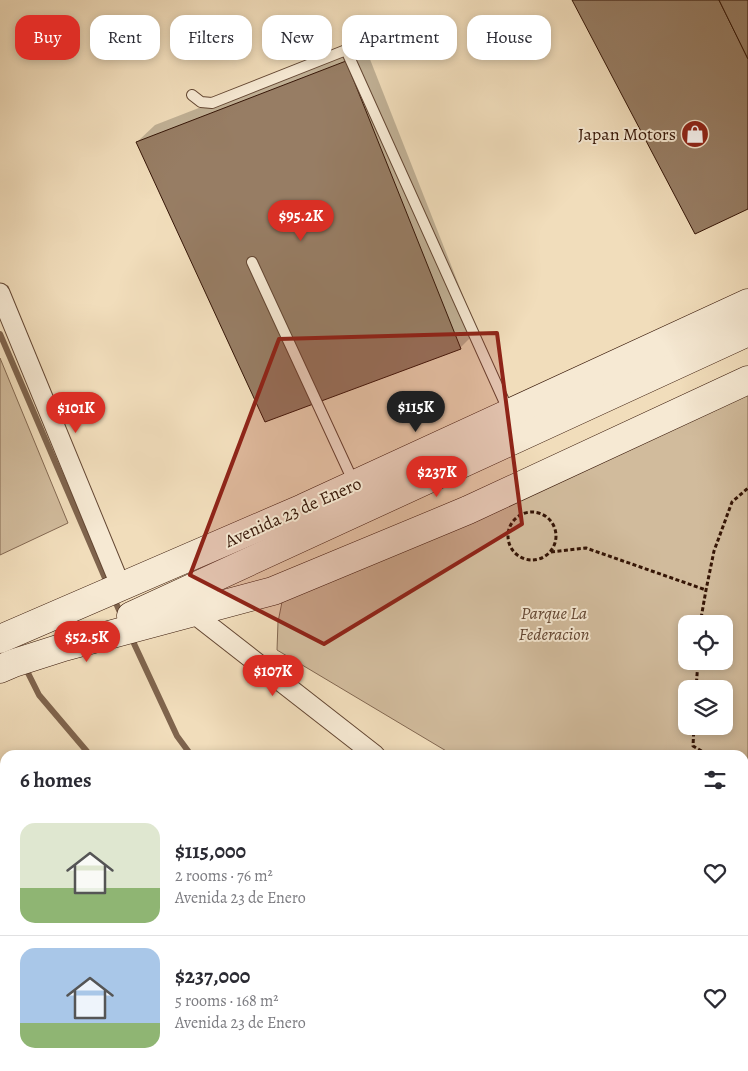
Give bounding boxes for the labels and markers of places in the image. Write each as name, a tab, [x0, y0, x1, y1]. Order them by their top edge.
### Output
shop icon: Japan Motors	[680, 119, 710, 149]
place label: Japan Motors	[578, 122, 676, 146]
pin: $95.2K	[260, 200, 342, 242]
pin: $115K	[381, 390, 451, 433]
pin: $101K	[41, 392, 111, 434]
pin: $237K	[402, 456, 472, 498]
pin: $52.5K	[46, 620, 128, 663]
pin: $107K	[238, 654, 308, 697]

